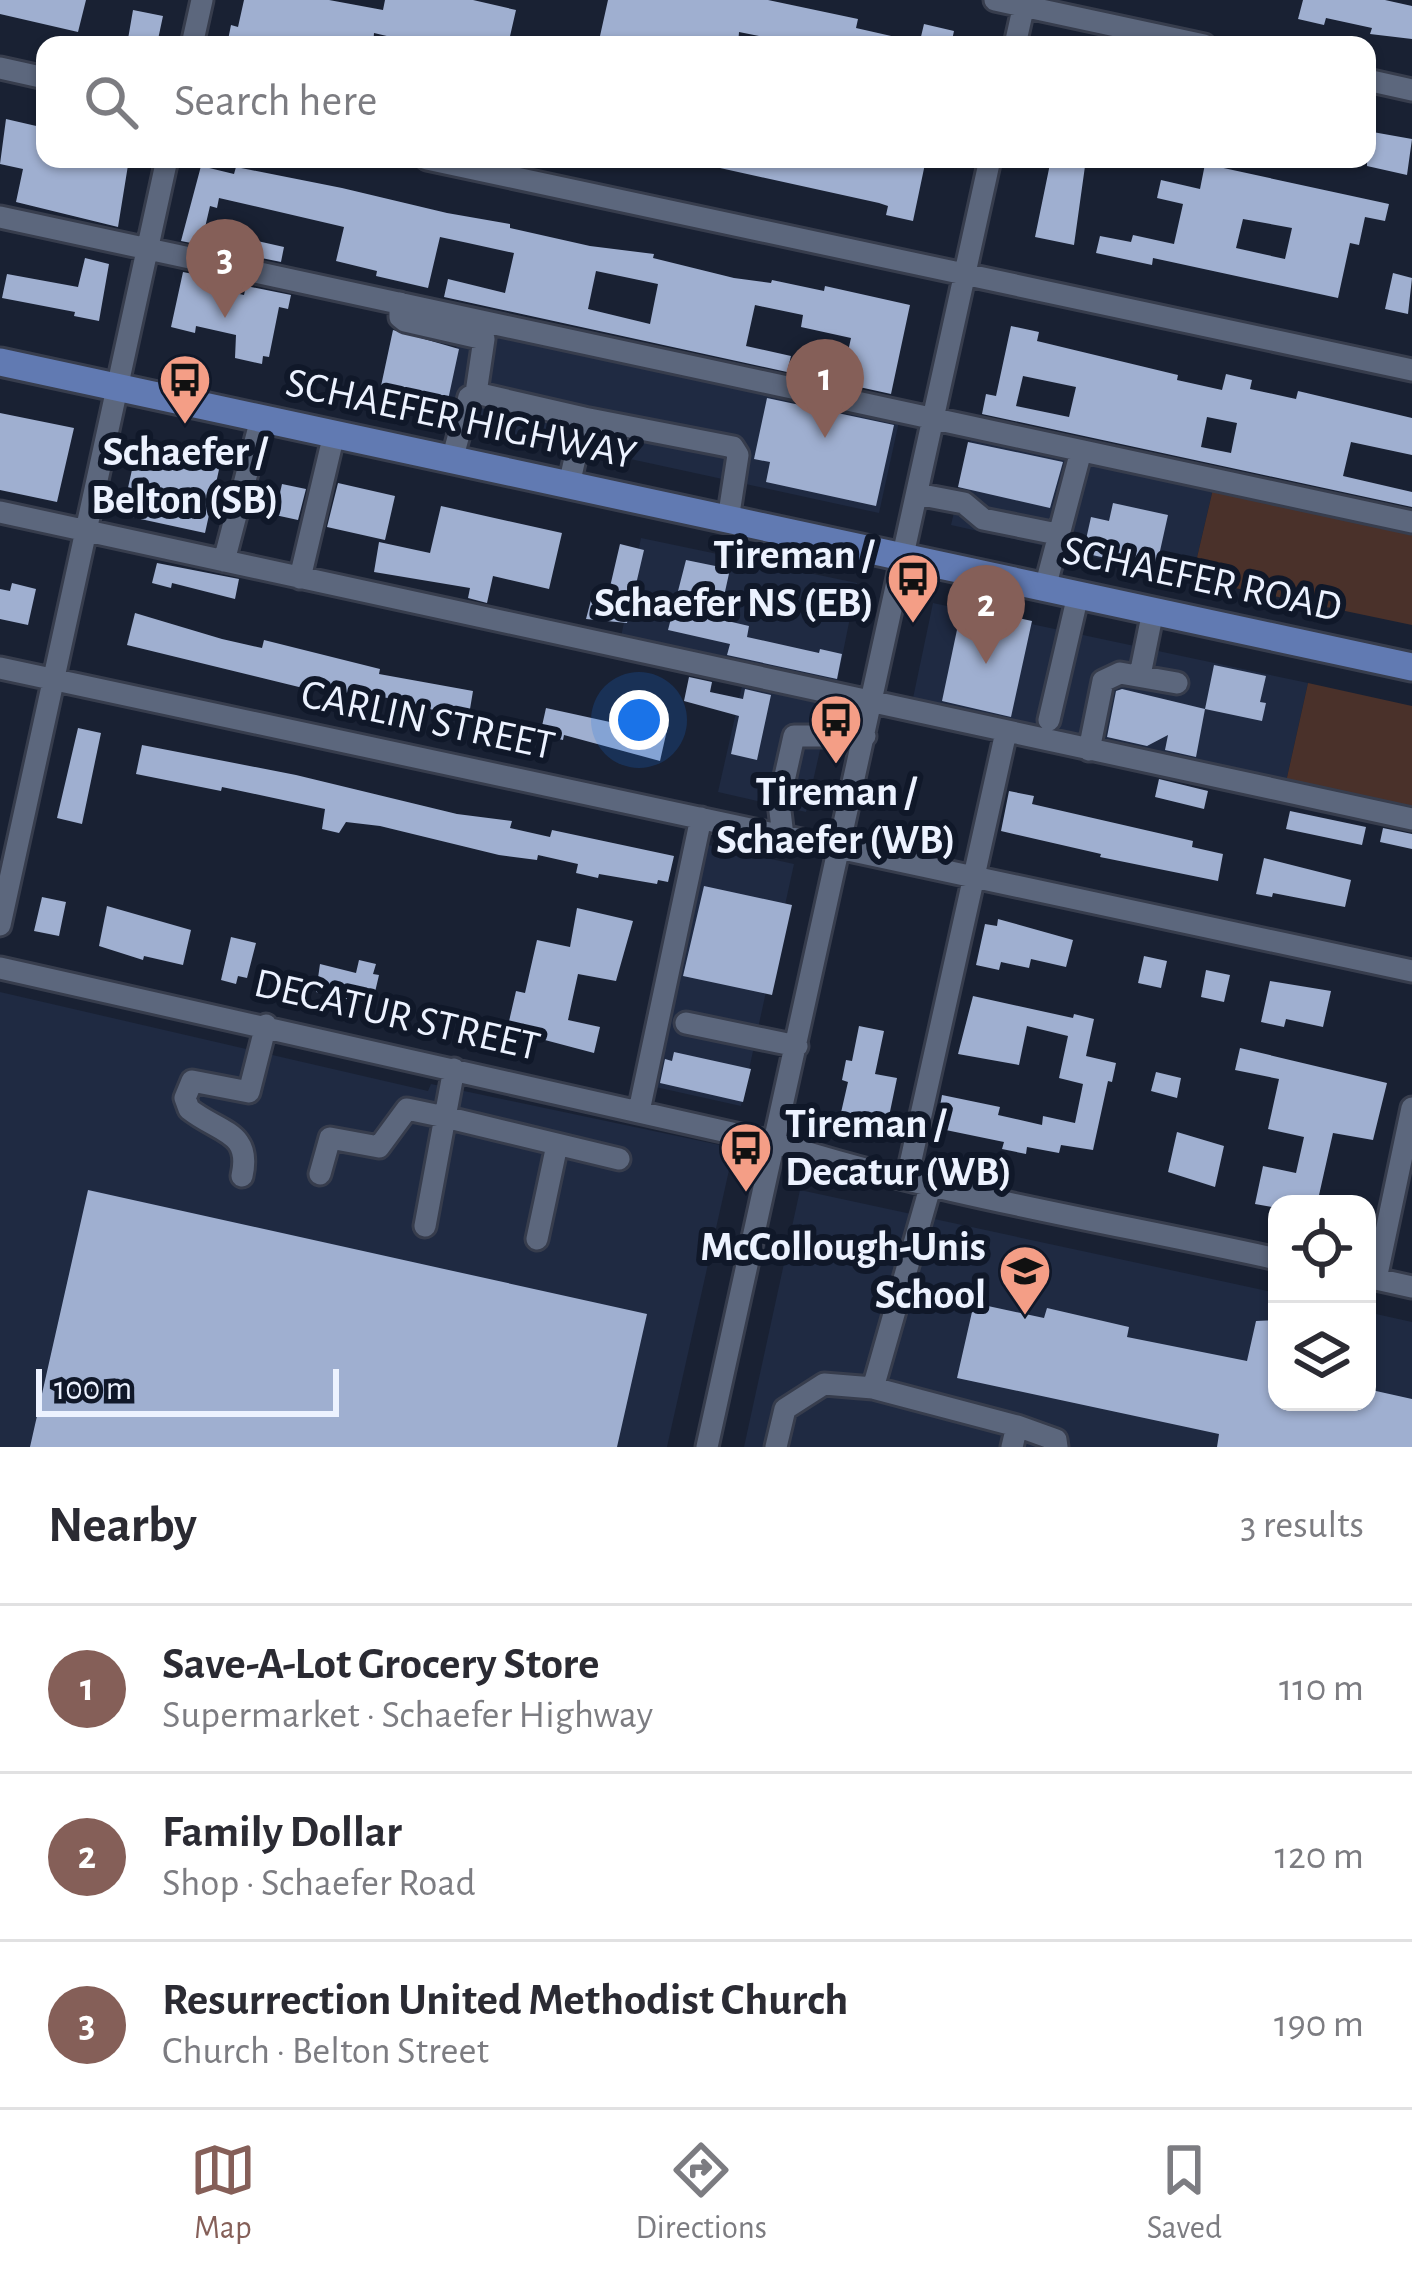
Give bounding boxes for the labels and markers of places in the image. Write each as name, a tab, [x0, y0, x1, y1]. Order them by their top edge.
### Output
pin: 3	[186, 219, 264, 318]
pin: 1	[786, 339, 864, 438]
bus stop icon: Schaefer / Belton (SB)	[157, 352, 213, 426]
place label: Schaefer / Belton (SB)	[91, 431, 279, 521]
place label: Tireman / Schaefer NS (EB)	[594, 534, 875, 624]
bus stop icon: Tireman / Schaefer NS (EB)	[885, 551, 941, 625]
pin: 2	[947, 565, 1025, 664]
bus stop icon: Tireman / Schaefer (WB)	[808, 692, 864, 766]
place label: Tireman / Schaefer (WB)	[716, 771, 956, 861]
place label: Tireman / Decatur (WB)	[785, 1103, 1012, 1193]
bus stop icon: Tireman / Decatur (WB)	[718, 1120, 774, 1194]
place label: McCollough-Unis School	[700, 1226, 986, 1316]
school or university icon: McCollough-Unis School	[997, 1243, 1053, 1317]

